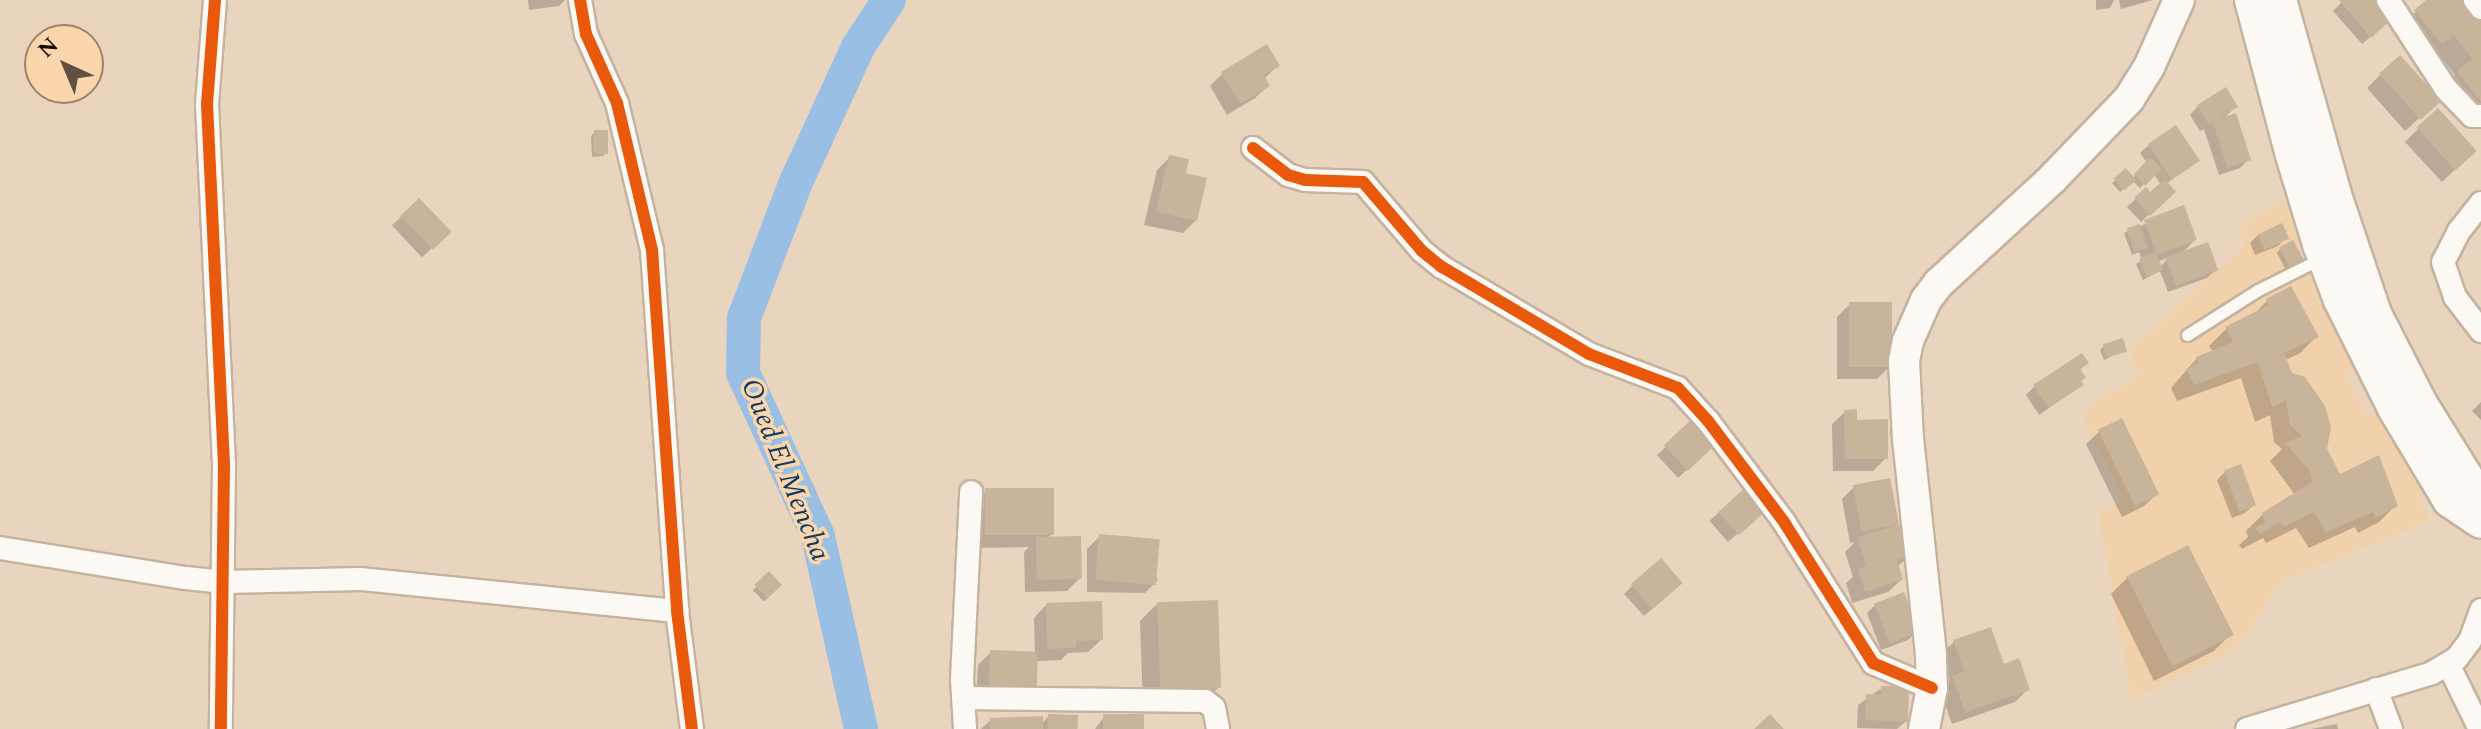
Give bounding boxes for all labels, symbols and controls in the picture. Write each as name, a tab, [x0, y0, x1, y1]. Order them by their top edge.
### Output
north arrow	[24, 24, 104, 104]
text: N	[30, 30, 66, 66]
water label: Oued El Mencha	[733, 374, 837, 566]

